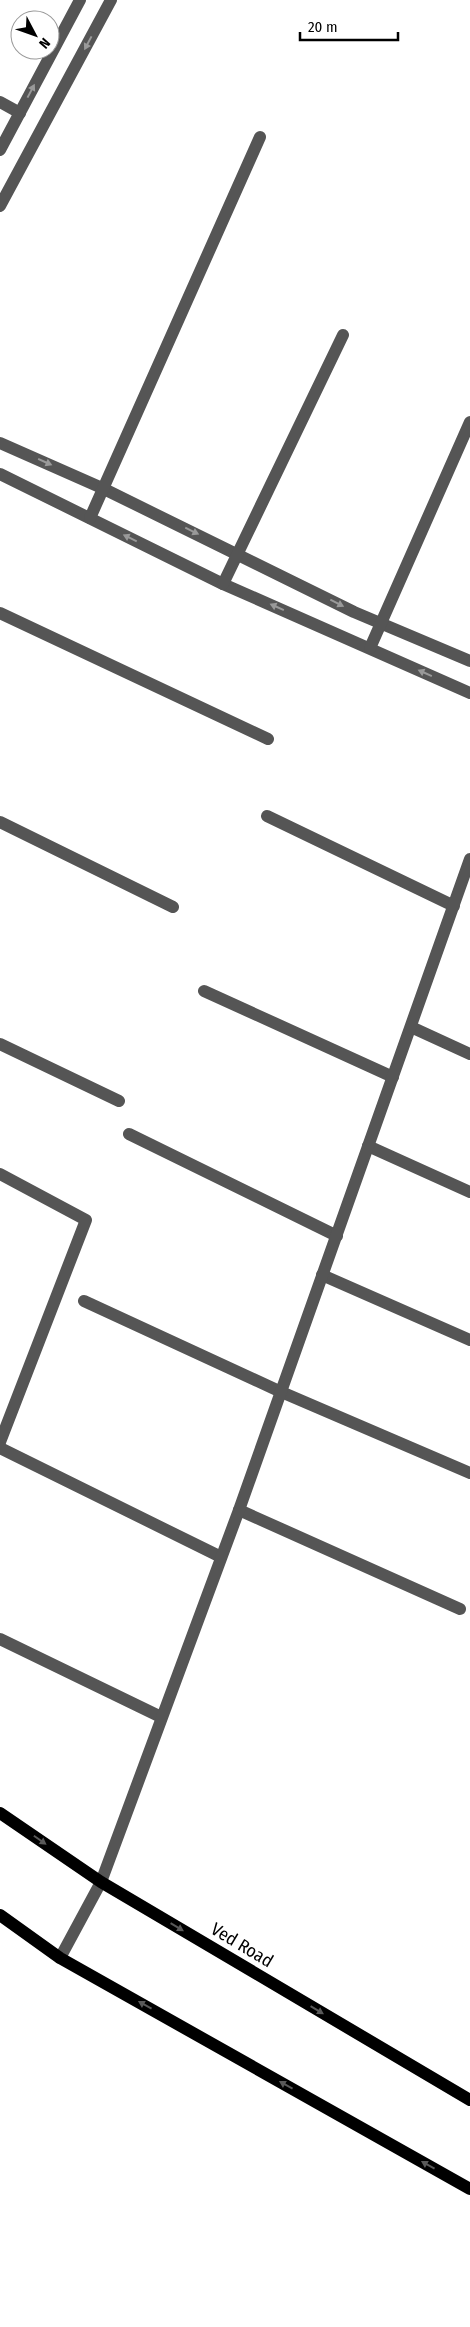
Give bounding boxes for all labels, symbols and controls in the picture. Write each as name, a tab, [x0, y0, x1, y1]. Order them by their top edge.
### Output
north arrow	[10, 10, 60, 60]
scale bar	[300, 10, 398, 42]
text: 20 m	[308, 18, 338, 36]
text: N	[35, 34, 54, 52]
one-way arrow	[83, 36, 92, 50]
one-way arrow	[27, 84, 35, 99]
one-way arrow	[38, 459, 52, 467]
one-way arrow	[185, 527, 199, 535]
one-way arrow	[123, 534, 137, 542]
one-way arrow	[330, 599, 345, 607]
one-way arrow	[270, 603, 284, 611]
one-way arrow	[418, 668, 432, 676]
one-way arrow	[33, 1835, 47, 1845]
street label: Ved Road	[207, 1918, 277, 1972]
one-way arrow	[171, 1923, 184, 1932]
one-way arrow	[138, 2001, 151, 2010]
one-way arrow	[310, 2006, 325, 2014]
one-way arrow	[279, 2081, 293, 2090]
one-way arrow	[420, 2161, 435, 2169]

